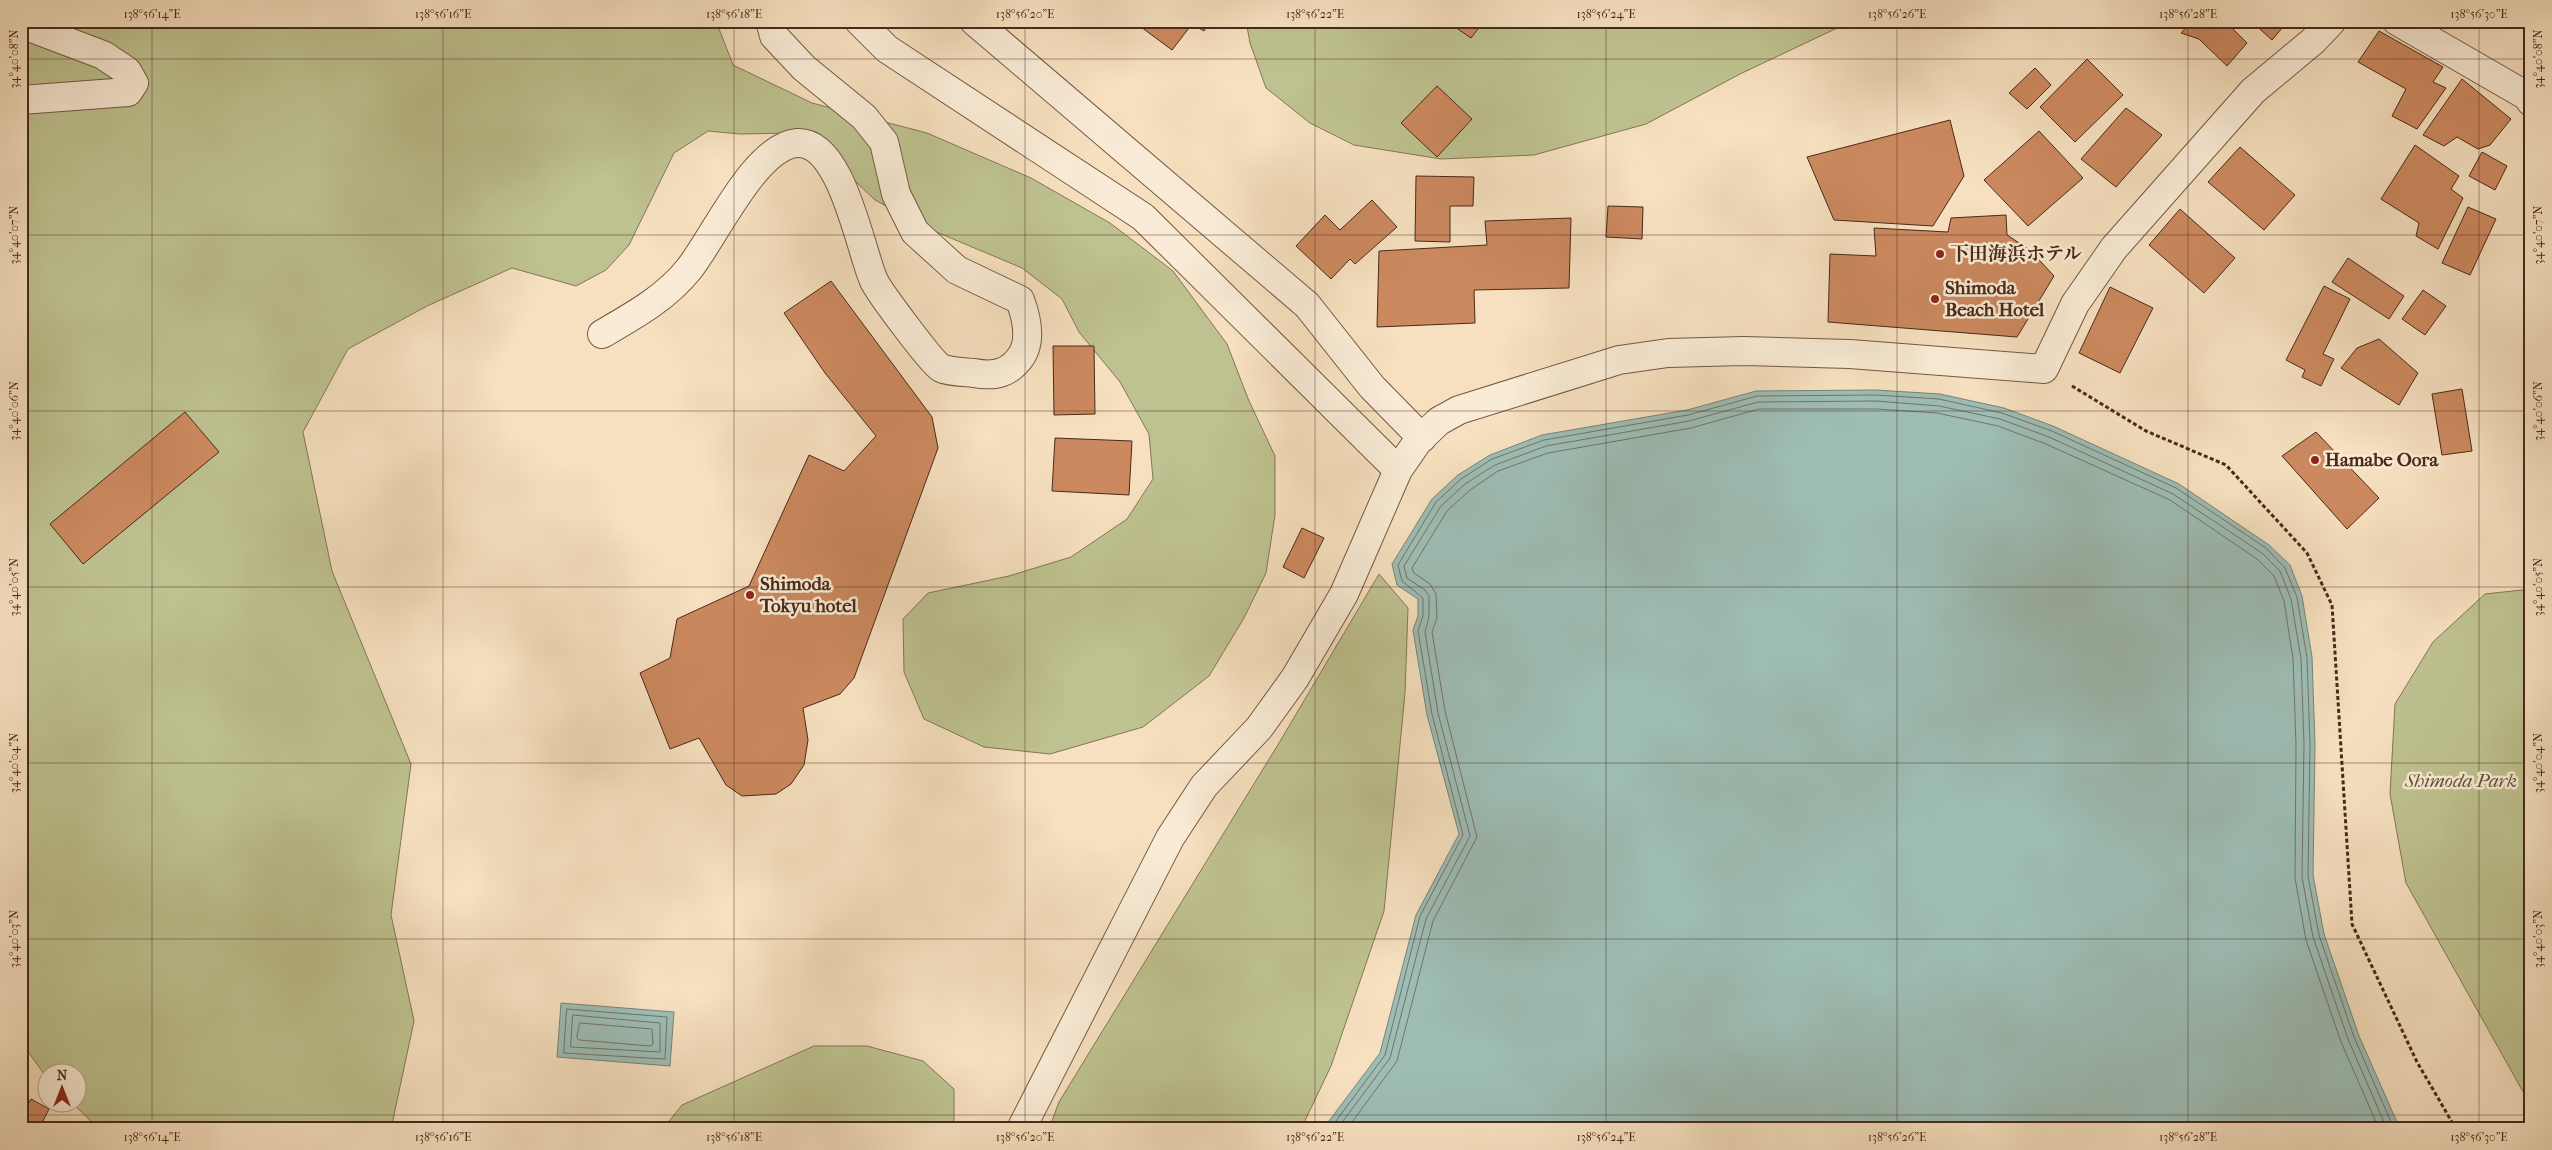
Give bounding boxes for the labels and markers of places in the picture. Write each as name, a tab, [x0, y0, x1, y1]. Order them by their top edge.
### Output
place label: 下田海浜ホテル	[1950, 243, 2082, 265]
marker: 下田海浜ホテル	[1934, 248, 1946, 260]
place label: Shimoda Beach Hotel	[1945, 277, 2045, 321]
marker: Shimoda Beach Hotel	[1929, 293, 1941, 305]
place label: Hamabe Oora	[2325, 449, 2439, 471]
marker: Hamabe Oora	[2309, 454, 2321, 466]
place label: Shimoda Tokyu hotel	[759, 573, 857, 617]
marker: Shimoda Tokyu hotel	[744, 589, 756, 601]

